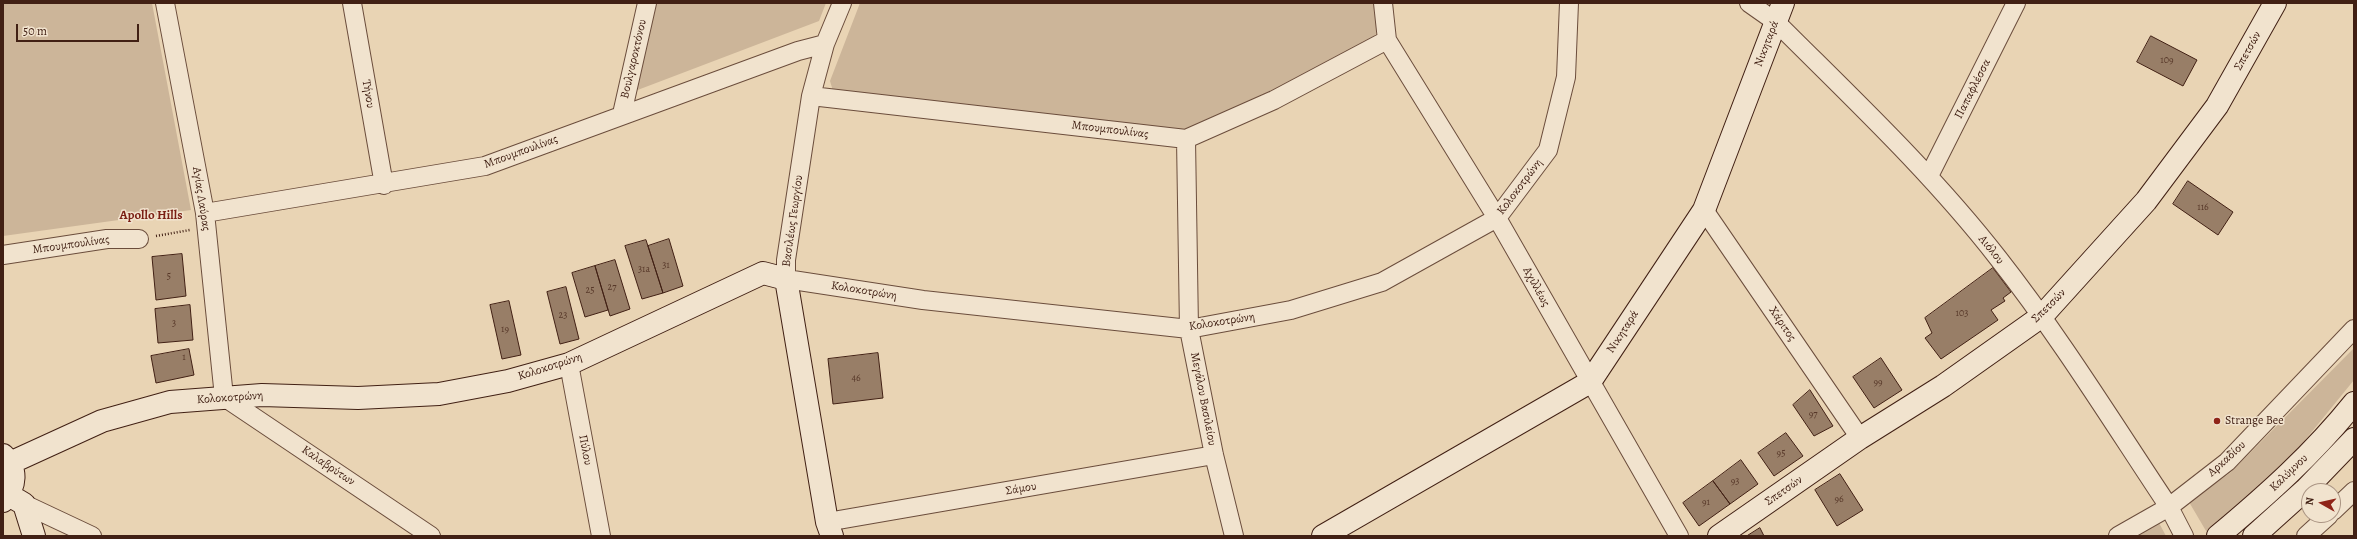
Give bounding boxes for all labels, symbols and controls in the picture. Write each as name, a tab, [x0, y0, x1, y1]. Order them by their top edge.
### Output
scale bar	[18, 16, 141, 42]
street label: Βουλγαροκτόνου	[618, 18, 650, 100]
street label: Νικηταρά	[1752, 19, 1782, 69]
text: 50 m	[23, 23, 47, 39]
street label: Σπετσών	[2231, 29, 2265, 73]
house number: 109	[2160, 55, 2174, 67]
street label: Παπαφλέσσα	[1952, 57, 1994, 121]
street label: Τήνου	[358, 79, 378, 109]
street label: Μπουμπουλίνας	[1071, 118, 1149, 142]
street label: Μπουμπουλίνας	[482, 132, 560, 172]
street label: Κολοκοτρώνη	[1494, 156, 1546, 218]
street label: Αγίας Λαύρας	[189, 166, 213, 232]
street label: Βασιλέως Γεωργίου	[779, 174, 807, 268]
house number: 116	[2197, 202, 2209, 214]
district label: Apollo Hills	[120, 208, 182, 224]
street label: Μπουμπουλίνας	[32, 232, 110, 258]
street label: Αιόλου	[1975, 233, 2007, 267]
house number: 31	[662, 260, 670, 272]
house number: 31a	[638, 264, 650, 276]
street label: Αχιλλέως	[1519, 265, 1553, 309]
house number: 5	[167, 271, 171, 283]
street label: Κολοκοτρώνη	[830, 279, 898, 303]
house number: 27	[608, 282, 616, 294]
house number: 25	[585, 285, 595, 297]
street label: Σπετσών	[2029, 286, 2069, 326]
street label: Χάριτος	[1765, 304, 1799, 344]
street label: Νικηταρά	[1604, 308, 1642, 356]
house number: 103	[1956, 308, 1968, 320]
house number: 23	[559, 310, 567, 322]
street label: Κολοκοτρώνη	[1188, 310, 1256, 334]
house number: 3	[172, 318, 176, 330]
house number: 19	[501, 324, 509, 336]
street label: Κολοκοτρώνη	[516, 350, 584, 384]
street label: Μεγάλου Βασιλείου	[1187, 351, 1219, 447]
house number: 1	[182, 352, 186, 364]
house number: 46	[851, 373, 861, 385]
house number: 99	[1873, 377, 1883, 389]
street label: Κολοκοτρώνη	[196, 388, 264, 408]
house number: 97	[1809, 409, 1817, 421]
place label: Strange Bee	[2225, 414, 2284, 428]
marker: Strange Bee	[2212, 416, 2222, 426]
street label: Πύλου	[575, 434, 595, 466]
street label: Αρκαδίου	[2205, 438, 2249, 480]
street label: Καλαβρύτων	[299, 443, 357, 489]
house number: 95	[1777, 448, 1785, 460]
street label: Καλύμνου	[2267, 451, 2311, 495]
street label: Σπετσών	[1763, 473, 1805, 509]
house number: 93	[1731, 476, 1739, 488]
street label: Σάμου	[1004, 479, 1038, 499]
north arrow	[2301, 483, 2341, 523]
house number: 96	[1834, 494, 1844, 506]
text: N	[2302, 496, 2318, 506]
house number: 91	[1702, 497, 1710, 509]

